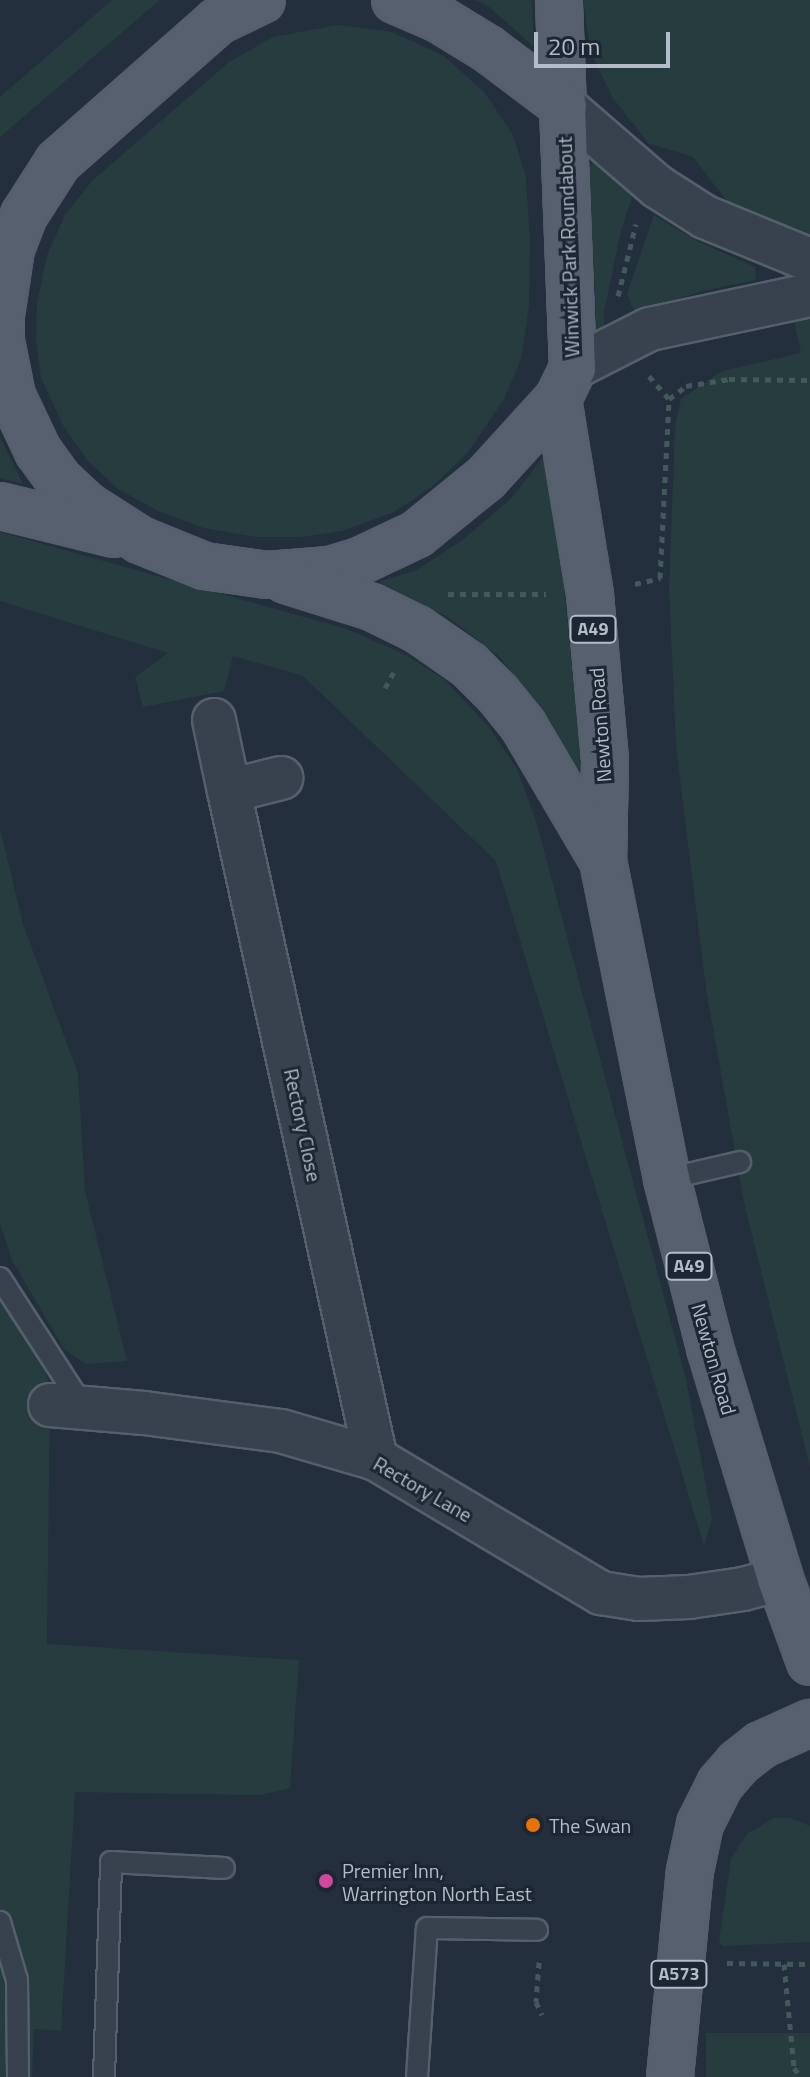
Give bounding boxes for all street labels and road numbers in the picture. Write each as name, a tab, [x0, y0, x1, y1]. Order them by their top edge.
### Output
street label: Winwick Park Roundabout	[552, 136, 584, 358]
road number: A49	[569, 615, 617, 643]
street label: Newton Road	[584, 667, 616, 783]
street label: Rectory Close	[279, 1066, 327, 1184]
road number: A49	[665, 1252, 713, 1280]
street label: Newton Road	[687, 1301, 741, 1417]
street label: Rectory Lane	[369, 1451, 477, 1527]
road number: A573	[649, 1960, 709, 1988]

